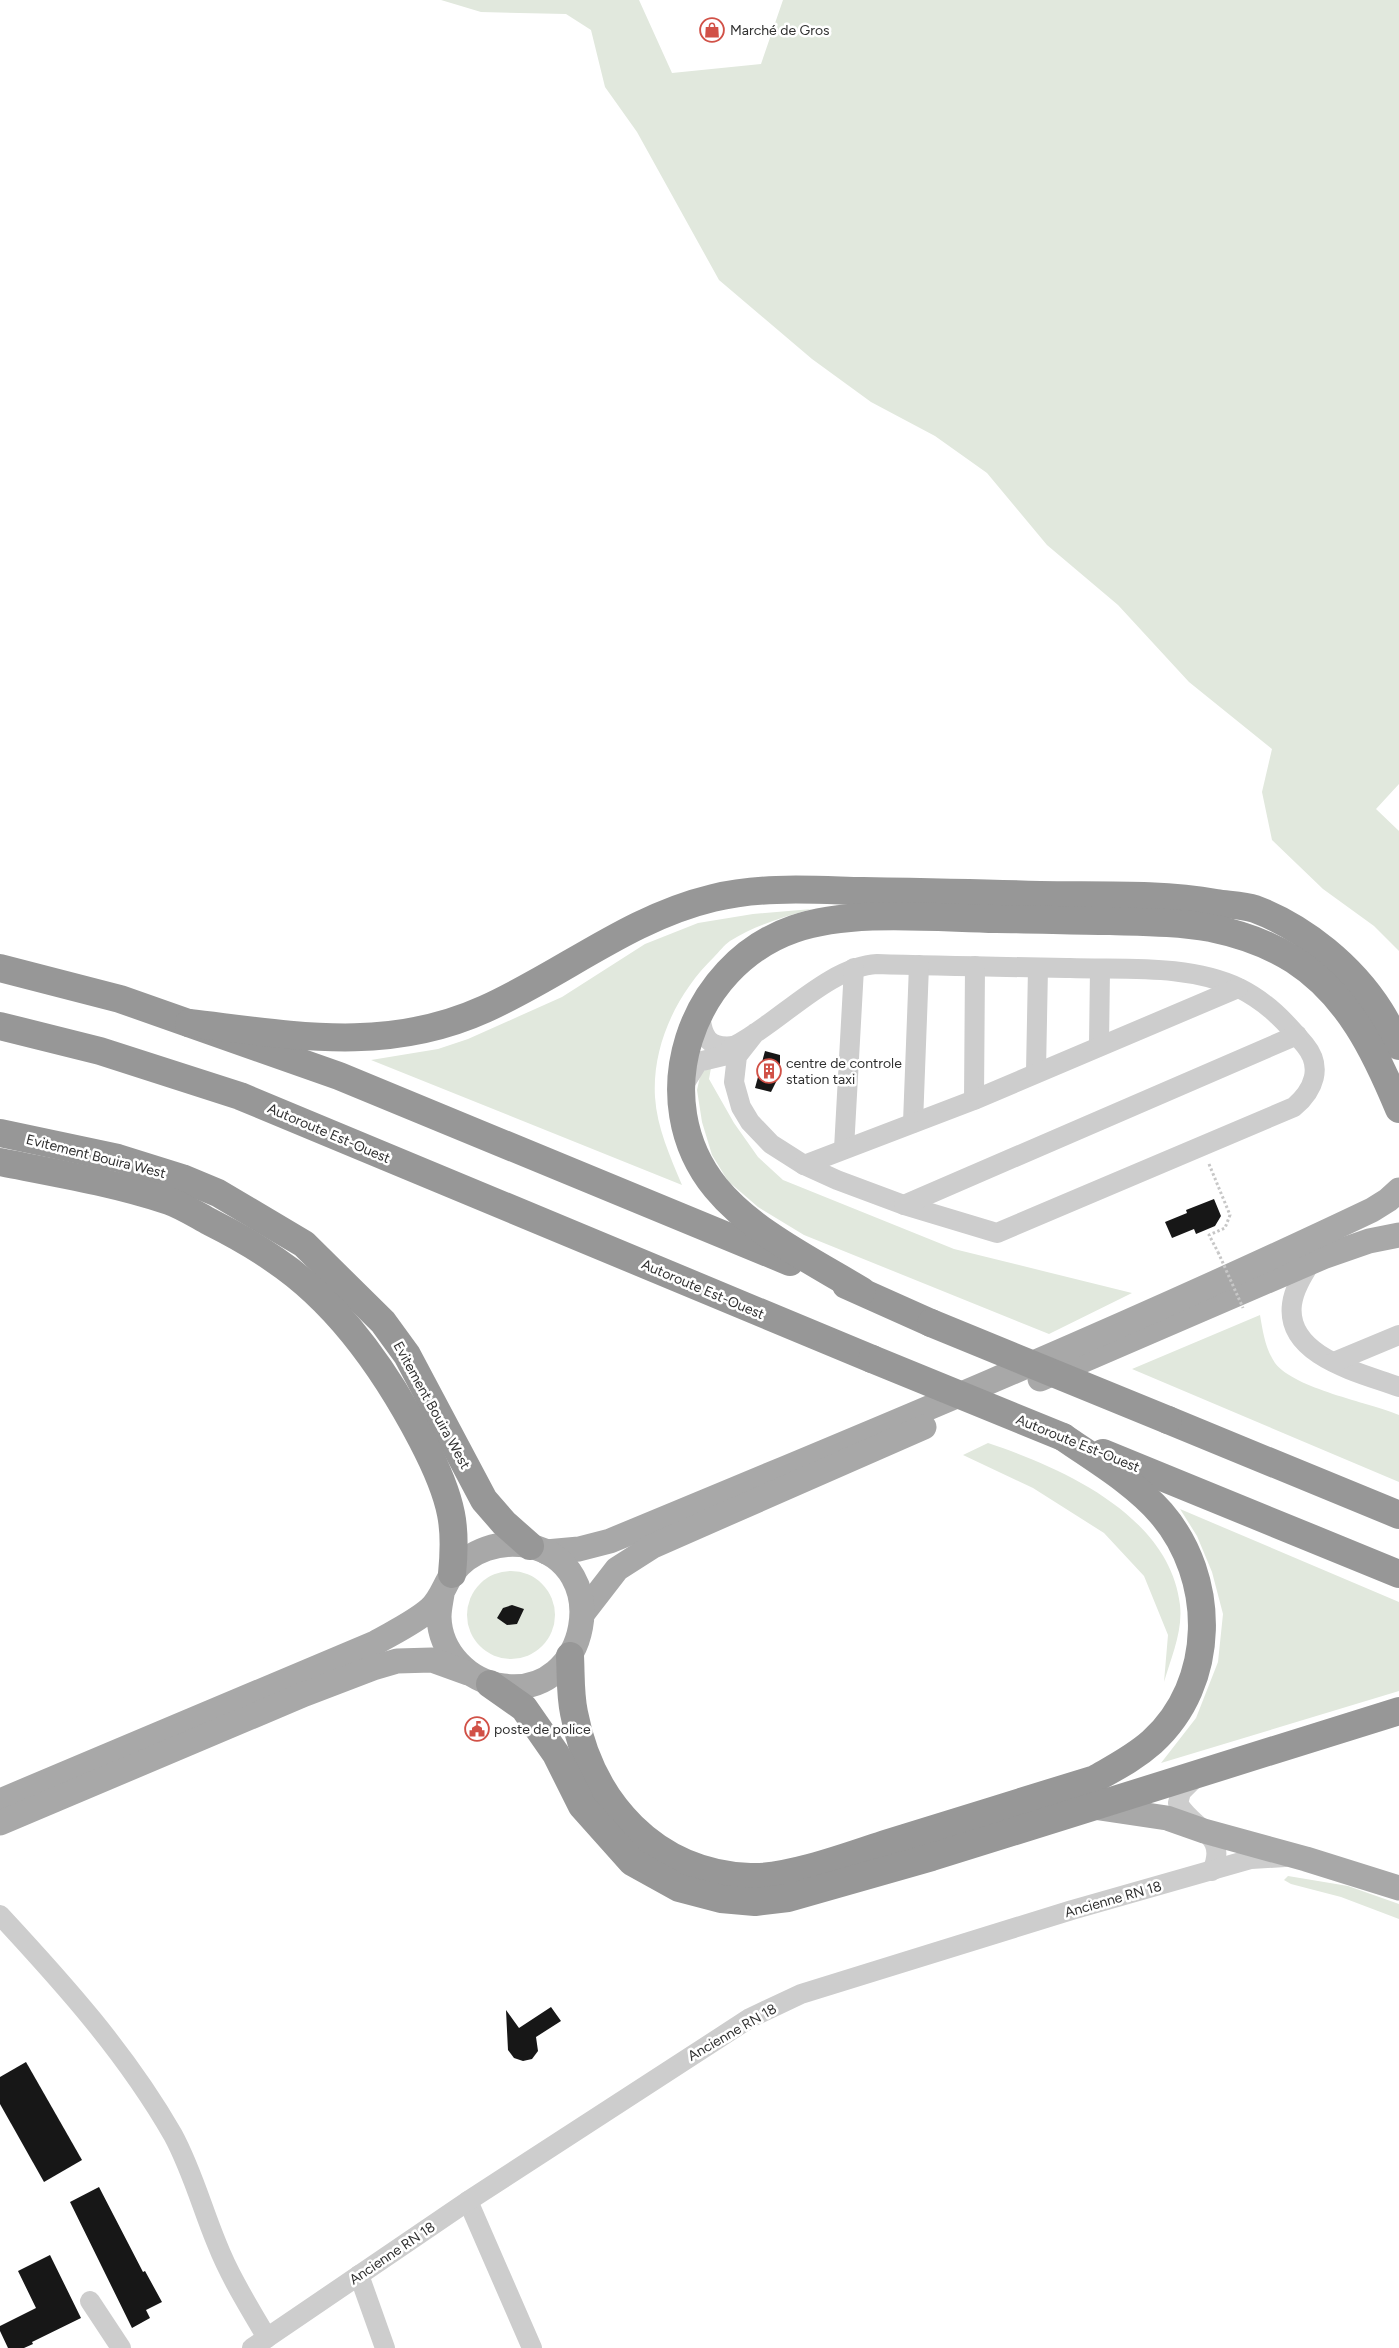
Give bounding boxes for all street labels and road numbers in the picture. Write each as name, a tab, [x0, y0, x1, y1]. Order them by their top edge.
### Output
street label: Autoroute Est-Ouest	[265, 1100, 393, 1167]
street label: Evitement Bouira West	[24, 1131, 167, 1182]
street label: Autoroute Est-Ouest	[639, 1256, 767, 1323]
street label: Evitement Bouira West	[389, 1338, 474, 1472]
street label: Autoroute Est-Ouest	[1014, 1411, 1142, 1476]
street label: Ancienne RN 18	[1063, 1878, 1164, 1921]
street label: Ancienne RN 18	[685, 2000, 780, 2065]
street label: Ancienne RN 18	[346, 2218, 438, 2288]

